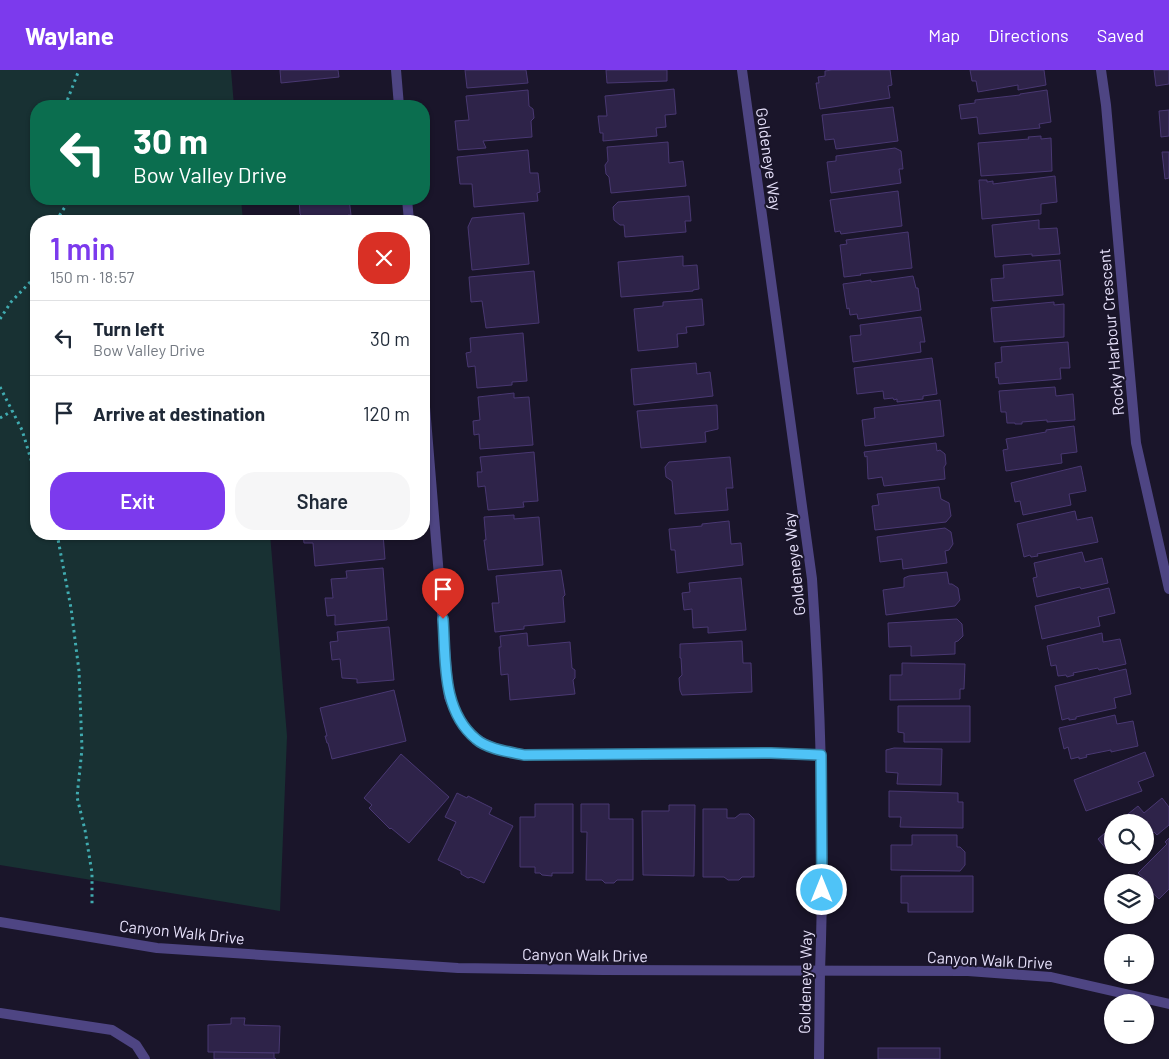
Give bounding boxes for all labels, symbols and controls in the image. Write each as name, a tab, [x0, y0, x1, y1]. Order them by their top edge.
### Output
text: Waylane	[25, 21, 114, 50]
text: Map	[928, 24, 960, 46]
text: Directions	[988, 24, 1069, 46]
text: Saved	[1097, 24, 1144, 46]
street label: Goldeneye Way	[753, 106, 786, 212]
text: 30 m	[133, 119, 208, 161]
icon: left	[50, 120, 115, 185]
text: Bow Valley Drive	[133, 161, 287, 187]
text: 1 min	[50, 230, 115, 266]
button: close	[358, 232, 410, 284]
street label: Rocky Harbour Crescent	[1094, 248, 1127, 416]
text: 150 m · 18:57	[50, 267, 134, 286]
text: Turn left	[93, 317, 164, 340]
icon: left	[50, 324, 78, 352]
text: 30 m	[370, 327, 410, 350]
text: Bow Valley Drive	[93, 340, 205, 359]
icon: arrive	[50, 399, 78, 427]
text: Arrive at destination	[93, 402, 265, 425]
text: 120 m	[363, 402, 410, 425]
button: Exit	[50, 472, 225, 530]
button: Share	[235, 472, 410, 530]
street label: Goldeneye Way	[779, 511, 808, 617]
pin	[422, 568, 464, 619]
icon: arrive	[429, 575, 457, 603]
map controls	[1104, 814, 1154, 1044]
button: search	[1104, 814, 1154, 864]
position arrow	[795, 863, 847, 915]
button: layers	[1104, 874, 1154, 924]
street label: Canyon Walk Drive	[118, 915, 246, 948]
street label: Goldeneye Way	[794, 929, 815, 1034]
button: +	[1104, 934, 1154, 984]
street label: Canyon Walk Drive	[522, 944, 648, 965]
street label: Canyon Walk Drive	[927, 947, 1053, 972]
button: −	[1104, 994, 1154, 1044]

